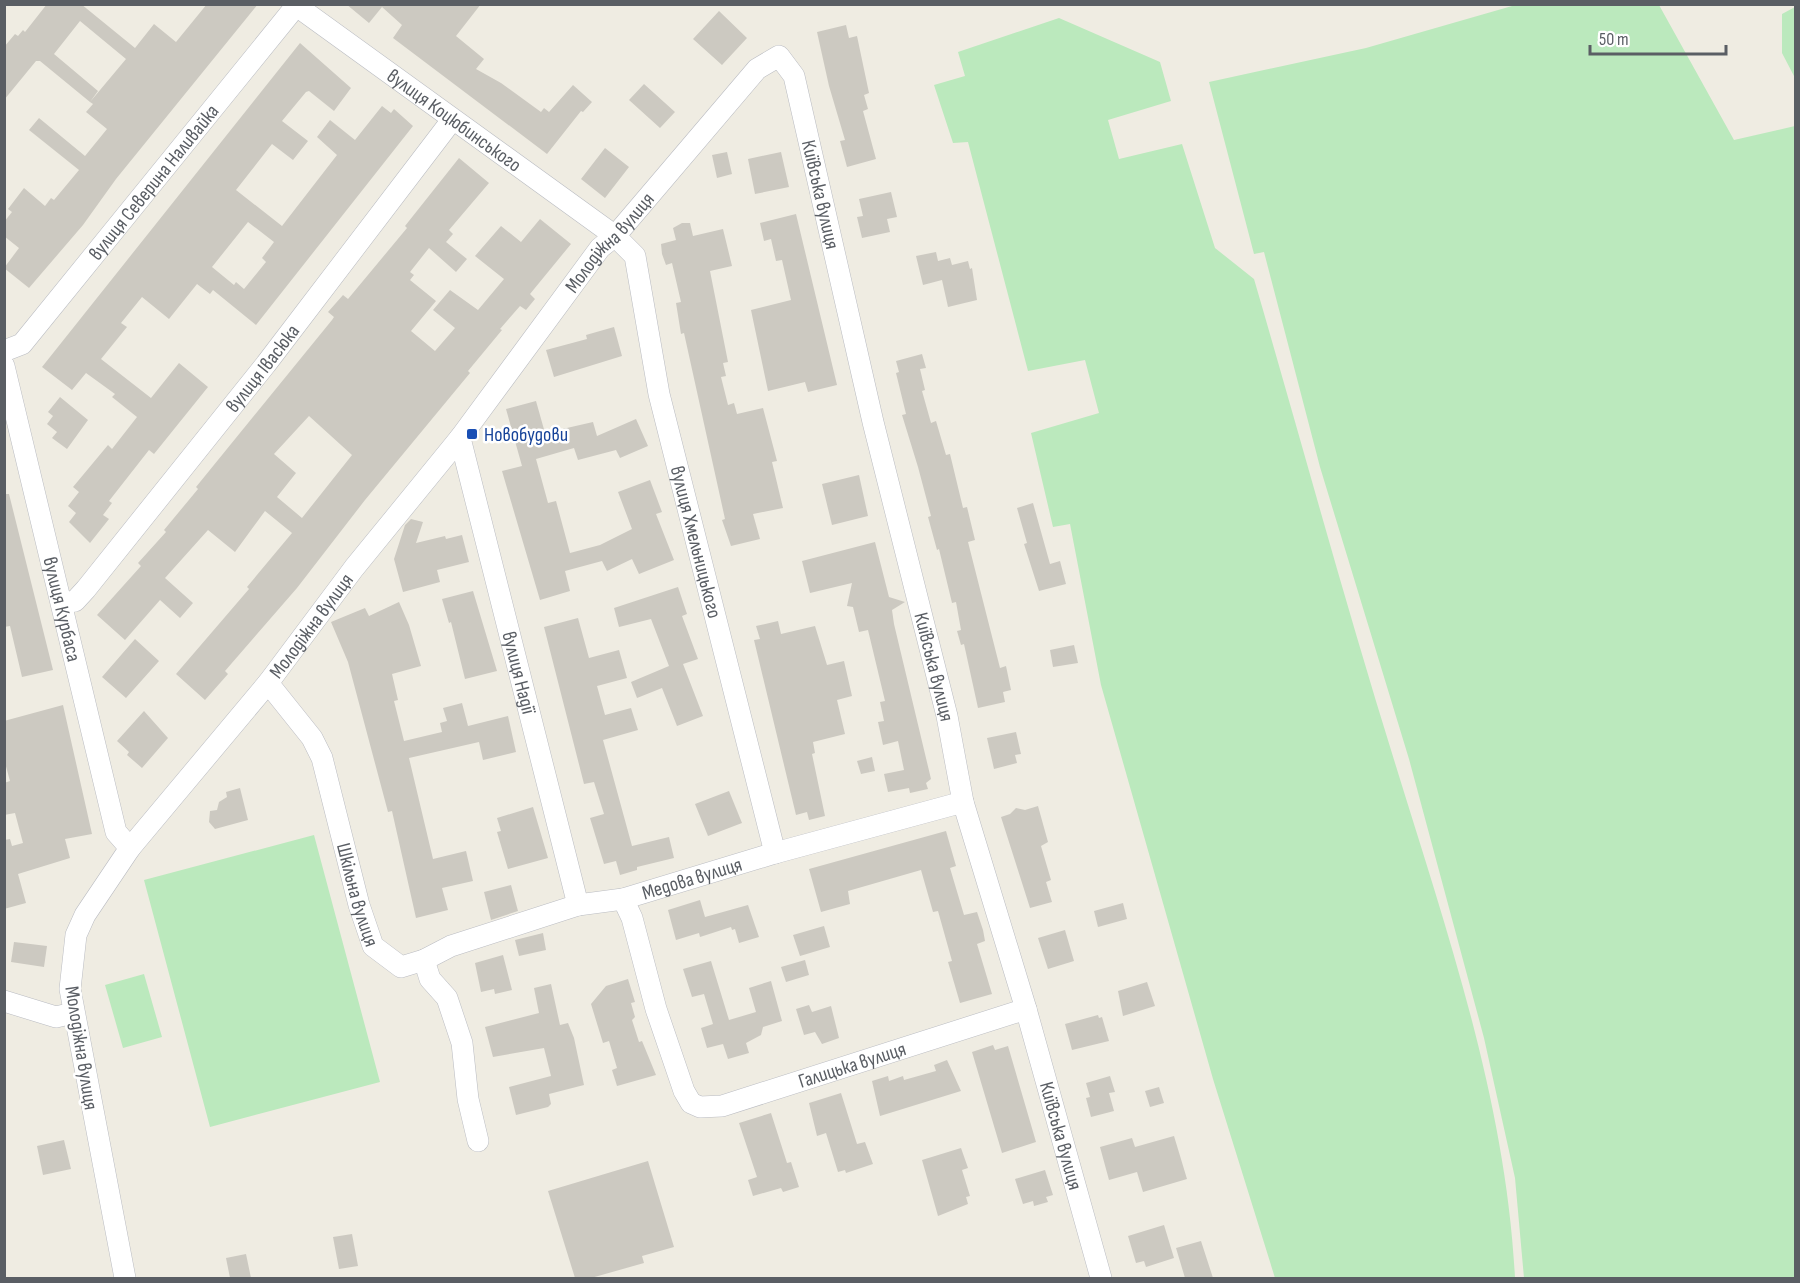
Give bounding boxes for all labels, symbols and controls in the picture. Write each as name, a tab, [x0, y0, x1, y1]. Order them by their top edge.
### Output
scale bar	[1590, 18, 1726, 56]
text: 50 m	[1599, 29, 1629, 50]
street label: вулиця Коцюбинського	[382, 64, 526, 177]
street label: вулиця Северина Наливайка	[84, 100, 224, 265]
street label: Київська вулиця	[796, 138, 844, 252]
street label: Молодіжна вулиця	[560, 188, 660, 298]
street label: вулиця Івасюка	[221, 320, 305, 418]
place label: Новобудови	[484, 423, 568, 447]
marker: Новобудови	[465, 427, 479, 441]
street label: вулиця Хмельницького	[665, 463, 726, 621]
street label: вулиця Курбаса	[37, 555, 86, 664]
street label: Молодіжна вулиця	[265, 569, 359, 683]
street label: Київська вулиця	[908, 610, 959, 723]
street label: вулиця Надії	[496, 629, 541, 718]
street label: Шкільна вулиця	[331, 841, 383, 950]
street label: Медова вулиця	[639, 853, 745, 906]
street label: Молодіжна вулиця	[59, 985, 103, 1112]
street label: Галицька вулиця	[796, 1037, 909, 1094]
street label: Київська вулиця	[1034, 1079, 1087, 1193]

